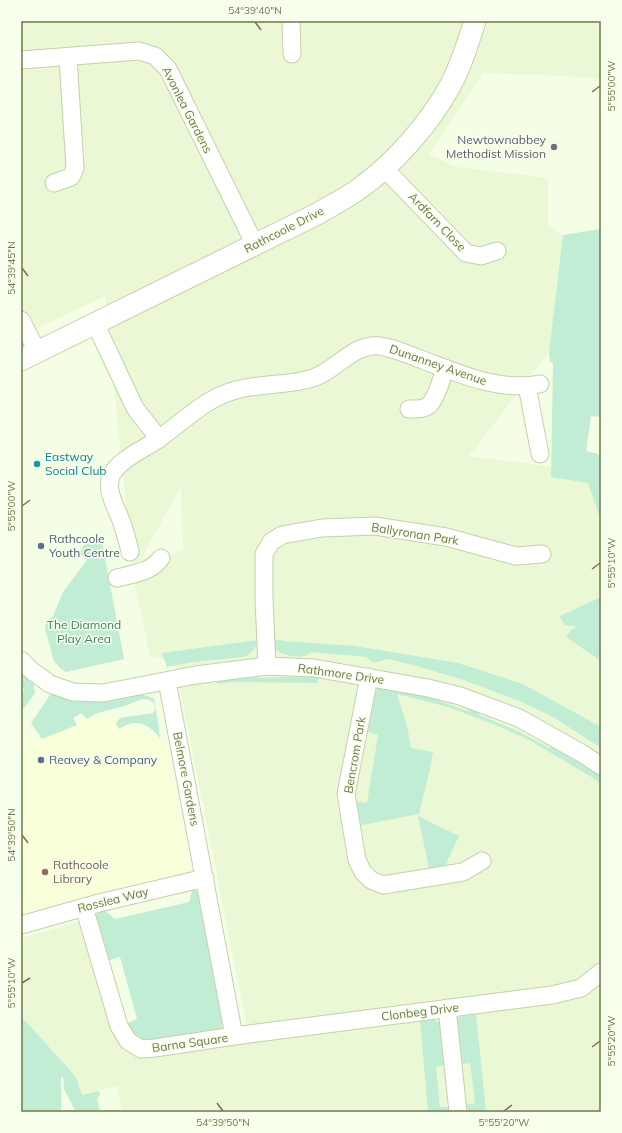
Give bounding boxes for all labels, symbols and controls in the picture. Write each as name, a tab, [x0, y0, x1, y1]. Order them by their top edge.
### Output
text: 54°39'40"N	[228, 4, 282, 17]
text: 5°55'00"W	[605, 61, 618, 111]
street label: Avonlea Gardens	[159, 64, 216, 156]
place label: Newtownabbey Methodist Mission	[446, 132, 547, 161]
marker: Newtownabbey Methodist Mission	[549, 142, 559, 152]
street label: Ardfarn Close	[405, 189, 469, 254]
street label: Rathcoole Drive	[241, 203, 326, 256]
text: 54°39'45"N	[5, 241, 18, 295]
street label: Dunanney Avenue	[388, 341, 489, 388]
place label: Eastway Social Club	[45, 449, 107, 478]
marker: Eastway Social Club	[32, 459, 42, 469]
text: 5°55'00"W	[5, 481, 18, 531]
street label: Ballyronan Park	[370, 519, 461, 548]
place label: Rathcoole Youth Centre	[48, 531, 120, 560]
text: 5°55'10"W	[605, 538, 618, 588]
marker: Rathcoole Youth Centre	[36, 541, 46, 551]
park label: The Diamond Play Area	[47, 617, 121, 646]
street label: Rathmore Drive	[297, 660, 385, 687]
street label: Bencrom Park	[340, 715, 369, 794]
street label: Belmore Gardens	[170, 730, 203, 827]
place label: Reavey & Company	[49, 752, 158, 767]
marker: Reavey & Company	[36, 755, 46, 765]
text: 54°39'50"N	[5, 808, 18, 862]
place label: Rathcoole Library	[53, 857, 109, 886]
marker: Rathcoole Library	[40, 867, 50, 877]
street label: Rosslea Way	[76, 883, 151, 916]
text: 5°55'10"W	[5, 958, 18, 1008]
street label: Clonbeg Drive	[380, 999, 460, 1024]
text: 5°55'20"W	[605, 1016, 618, 1066]
street label: Barna Square	[151, 1030, 229, 1055]
text: 54°39'50"N	[196, 1116, 250, 1129]
text: 5°55'20"W	[479, 1116, 529, 1129]

